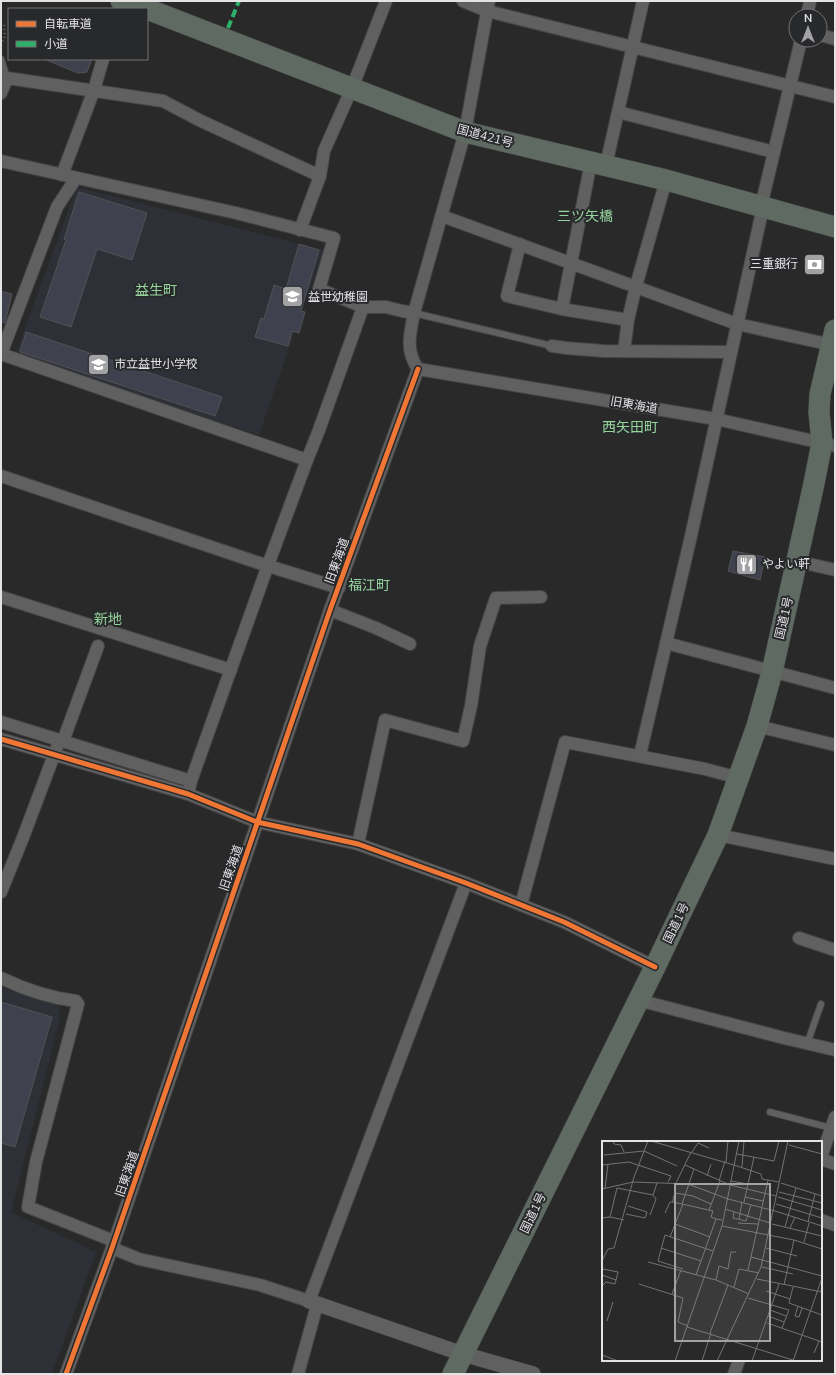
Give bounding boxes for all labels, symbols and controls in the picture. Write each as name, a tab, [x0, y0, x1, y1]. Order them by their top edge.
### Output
legend	[8, 8, 148, 60]
north arrow	[788, 8, 828, 48]
text: N	[804, 11, 812, 26]
text: 自転車道	[44, 16, 92, 32]
text: 小道	[44, 36, 68, 52]
street label: 国道421号	[455, 121, 515, 151]
district label: 三ツ矢橋	[557, 207, 613, 226]
bank icon: 三重銀行	[801, 251, 827, 277]
place label: 三重銀行	[750, 256, 798, 272]
district label: 益生町	[135, 281, 177, 300]
school or university icon: 益世幼稚園	[280, 284, 306, 310]
place label: 益世幼稚園	[308, 289, 368, 305]
school or university icon: 市立益世小学校	[86, 351, 112, 377]
place label: 市立益世小学校	[114, 356, 198, 372]
street label: 旧東海道	[609, 393, 659, 417]
district label: 西矢田町	[602, 418, 658, 437]
street label: 旧東海道	[321, 536, 353, 586]
restaurant icon: やよい軒	[733, 551, 759, 577]
place label: やよい軒	[762, 556, 810, 572]
district label: 福江町	[348, 576, 390, 595]
street label: 国道1号	[771, 595, 797, 641]
district label: 新地	[94, 610, 122, 629]
street label: 旧東海道	[216, 843, 246, 893]
street label: 国道1号	[659, 900, 693, 946]
inset map	[602, 1141, 822, 1361]
street label: 旧東海道	[112, 1149, 142, 1199]
street label: 国道1号	[516, 1190, 550, 1236]

